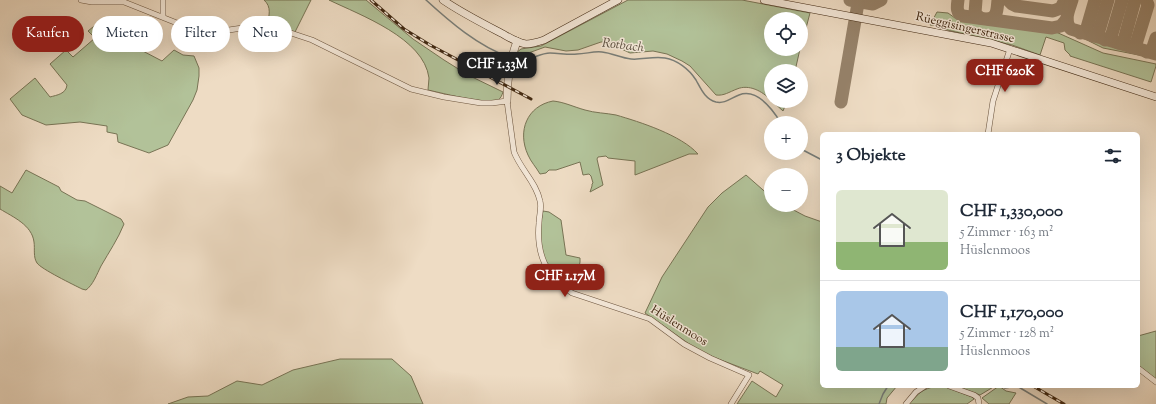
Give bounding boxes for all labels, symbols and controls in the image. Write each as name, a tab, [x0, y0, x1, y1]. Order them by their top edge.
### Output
street label: Rüeggisingerstrasse	[914, 8, 1016, 48]
map controls	[764, 12, 808, 212]
button: locate	[764, 12, 808, 56]
chip: Kaufen	[12, 16, 84, 52]
chip: Mieten	[92, 16, 163, 52]
chip: Filter	[171, 16, 230, 52]
chip: Neu	[238, 16, 292, 52]
water label: Rotbach	[601, 34, 646, 58]
pin: CHF 1.33M	[451, 52, 543, 86]
text: CHF 1.33M	[467, 56, 527, 74]
pin: CHF 620K	[964, 59, 1046, 93]
text: CHF 620K	[975, 63, 1035, 81]
button: layers	[764, 64, 808, 108]
button: +	[764, 116, 808, 160]
text: 3 Objekte	[836, 144, 906, 168]
icon: filters	[1102, 145, 1124, 167]
button: −	[764, 168, 808, 212]
text: CHF 1,330,000	[960, 200, 1063, 224]
icon: home	[868, 206, 916, 254]
text: 5 Zimmer · 163 m²	[960, 224, 1053, 242]
text: Hüslenmoos	[960, 242, 1030, 260]
pin: CHF 1.17M	[519, 264, 611, 298]
text: CHF 1.17M	[534, 268, 596, 286]
street label: Hüslenmoos	[647, 301, 711, 351]
text: CHF 1,170,000	[960, 301, 1063, 325]
icon: home	[868, 307, 916, 355]
text: 5 Zimmer · 128 m²	[960, 325, 1054, 343]
text: Hüslenmoos	[960, 343, 1030, 361]

